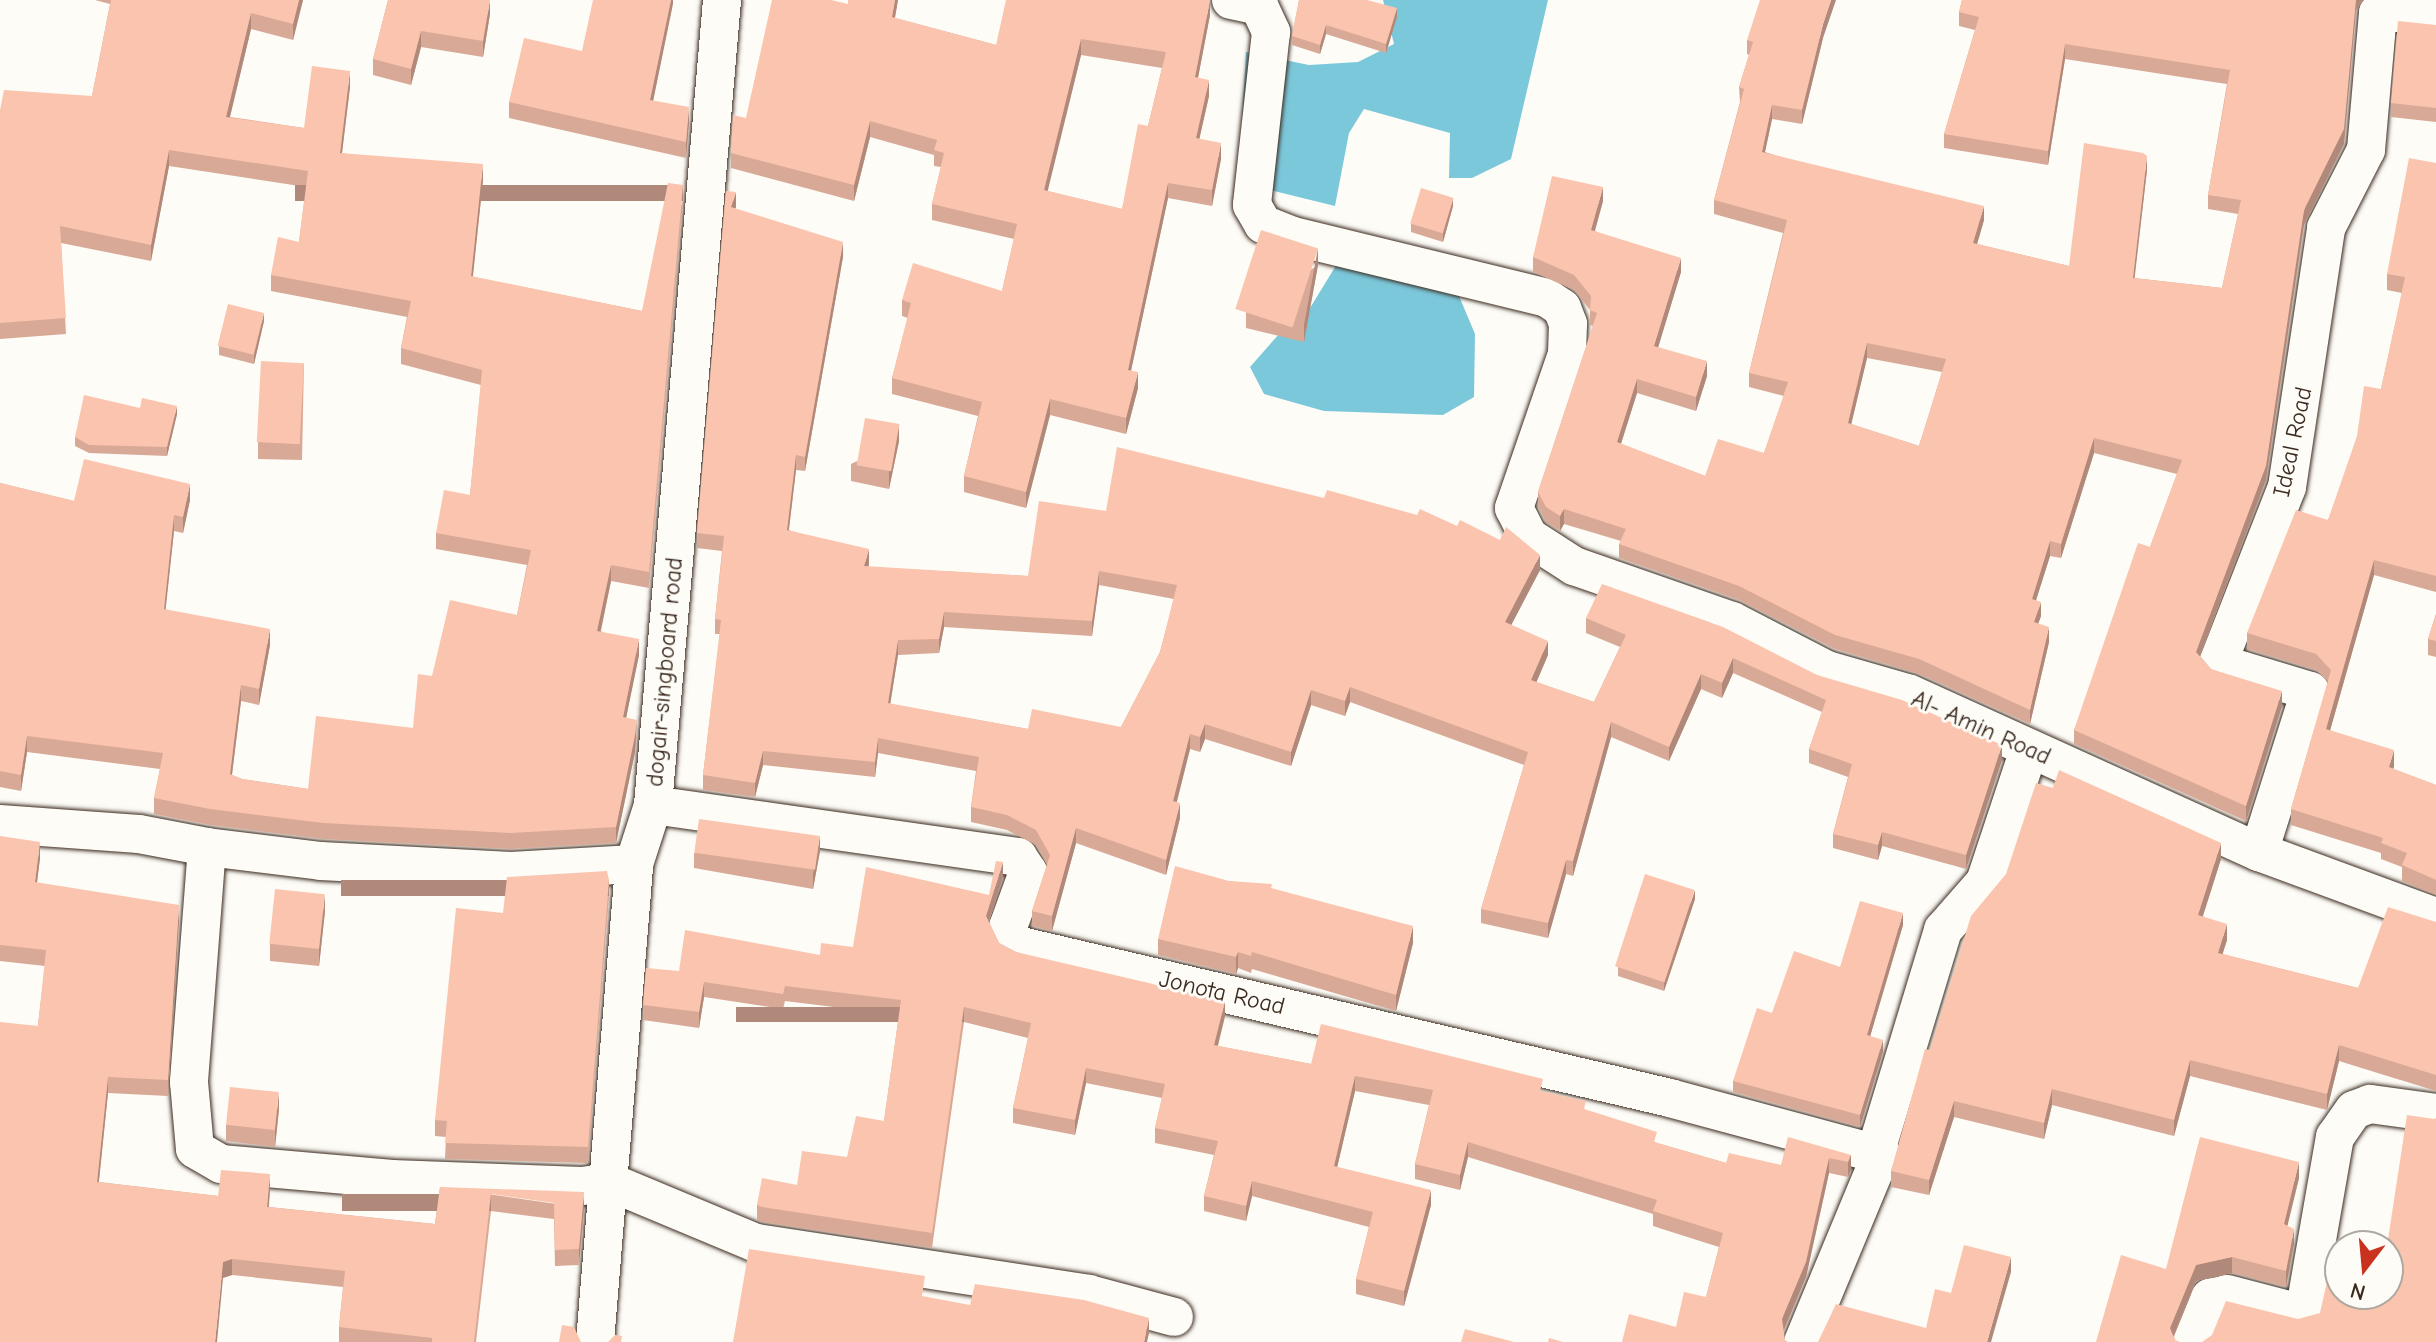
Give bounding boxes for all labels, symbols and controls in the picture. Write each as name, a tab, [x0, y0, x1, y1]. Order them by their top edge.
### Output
street label: Ideal Road	[2267, 384, 2319, 500]
street label: dogair-singboard road	[641, 556, 689, 788]
street label: Al- Amin Road	[1907, 685, 2055, 771]
street label: Jonota Road	[1156, 965, 1288, 1021]
north arrow	[2324, 1230, 2404, 1310]
text: N	[2347, 1277, 2368, 1306]

